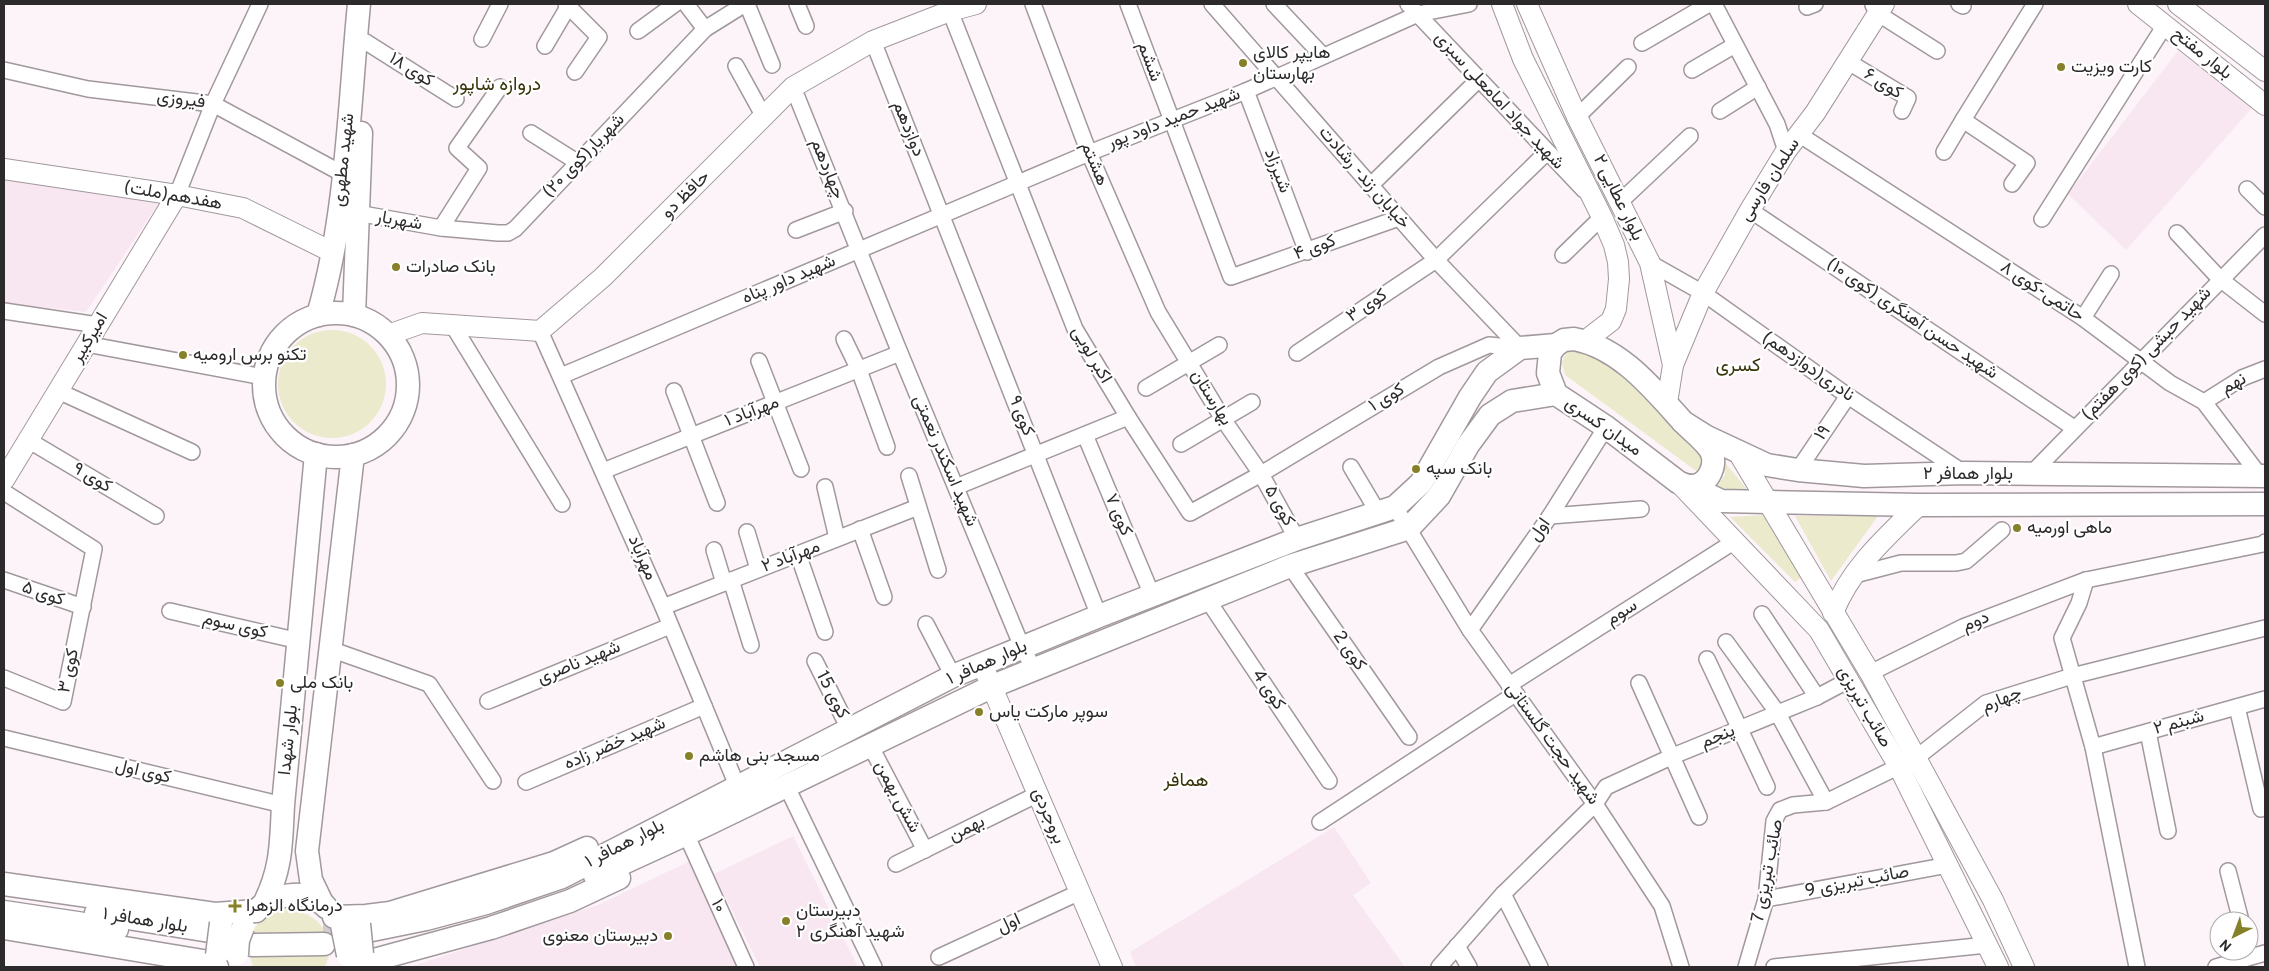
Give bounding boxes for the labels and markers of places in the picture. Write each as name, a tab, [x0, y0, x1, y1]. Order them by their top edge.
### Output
place label: هایپر کالای بهارستان	[1253, 42, 1330, 86]
place label: کارت ویزیت	[2071, 56, 2152, 79]
marker: هایپر کالای بهارستان	[1237, 57, 1249, 69]
marker: کارت ویزیت	[2055, 61, 2067, 73]
place label: بانک صادرات	[406, 256, 496, 279]
marker: بانک صادرات	[390, 261, 402, 273]
place label: تکنو برس ارومیه	[193, 344, 306, 367]
marker: تکنو برس ارومیه	[177, 349, 189, 361]
place label: بانک سپه	[1426, 458, 1492, 481]
marker: بانک سپه	[1410, 463, 1422, 475]
place label: ماهی اورمیه	[2027, 517, 2112, 540]
marker: ماهی اورمیه	[2011, 522, 2023, 534]
place label: بانک ملی	[290, 672, 353, 695]
marker: بانک ملی	[274, 677, 286, 689]
place label: سوپر مارکت یاس	[989, 701, 1108, 724]
marker: سوپر مارکت یاس	[973, 706, 985, 718]
place label: مسجد بنی هاشم	[699, 745, 820, 768]
marker: مسجد بنی هاشم	[683, 750, 695, 762]
place label: درمانگاه الزهرا	[246, 895, 343, 918]
marker: درمانگاه الزهرا	[228, 899, 242, 913]
place label: دبیرستان شهید آهنگری ۲	[796, 900, 905, 944]
marker: دبیرستان شهید آهنگری ۲	[780, 915, 792, 927]
place label: دبیرستان معنوی	[543, 925, 658, 948]
marker: دبیرستان معنوی	[662, 930, 674, 942]

